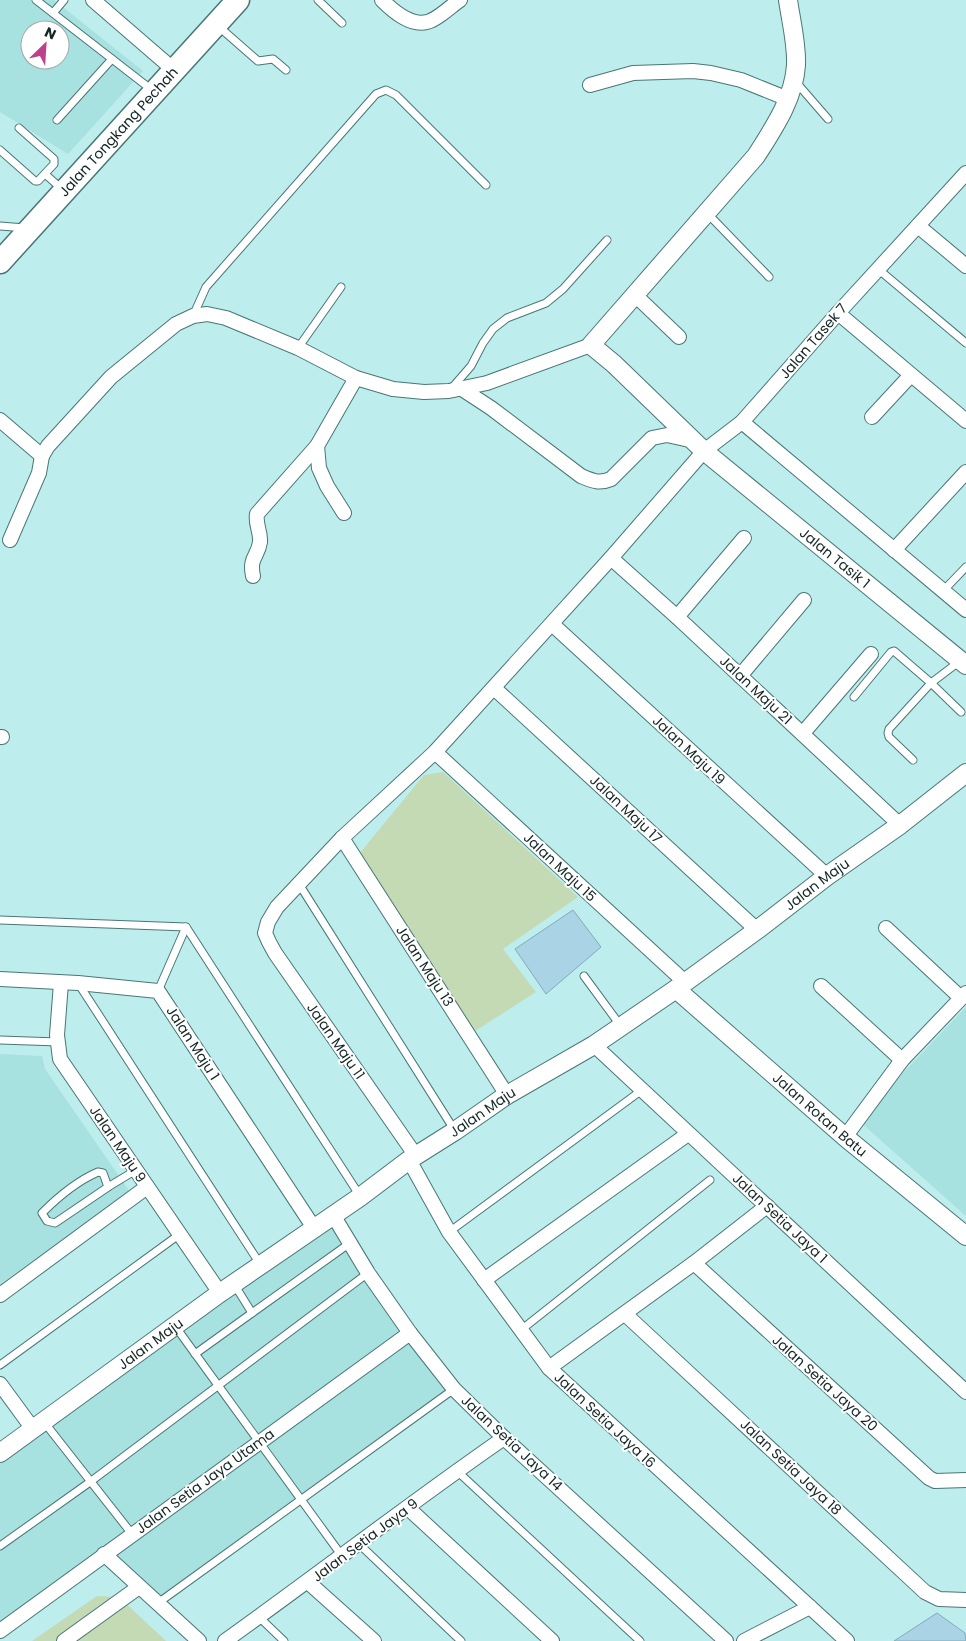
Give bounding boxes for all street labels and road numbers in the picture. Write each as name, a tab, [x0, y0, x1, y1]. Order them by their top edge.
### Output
street label: Jalan Tongkang Pechah	[54, 62, 183, 201]
street label: Jalan Tasek 7	[775, 299, 852, 383]
street label: Jalan Tasik 1	[795, 523, 874, 593]
street label: Jalan Maju 21	[715, 651, 797, 729]
street label: Jalan Maju 19	[648, 711, 730, 789]
street label: Jalan Maju 17	[585, 770, 667, 848]
street label: Jalan Maju 15	[519, 828, 601, 906]
street label: Jalan Maju	[780, 853, 853, 915]
street label: Jalan Maju 13	[391, 922, 459, 1010]
street label: Jalan Maju 11	[302, 999, 370, 1083]
street label: Jalan Maju 1	[162, 1002, 224, 1084]
street label: Jalan Rotan Batu	[768, 1068, 872, 1161]
street label: Jalan Maju	[446, 1082, 519, 1142]
street label: Jalan Maju 9	[85, 1102, 151, 1186]
street label: Jalan Setia Jaya 1	[728, 1169, 832, 1267]
street label: Jalan Maju	[114, 1313, 187, 1374]
street label: Jalan Setia Jaya 20	[768, 1330, 882, 1436]
street label: Jalan Setia Jaya 16	[550, 1368, 660, 1473]
street label: Jalan Setia Jaya 14	[457, 1391, 567, 1496]
street label: Jalan Setia Jaya 18	[736, 1415, 846, 1520]
street label: Jalan Setia Jaya Utama	[132, 1424, 278, 1538]
street label: Jalan Setia Jaya 9	[308, 1494, 422, 1586]

